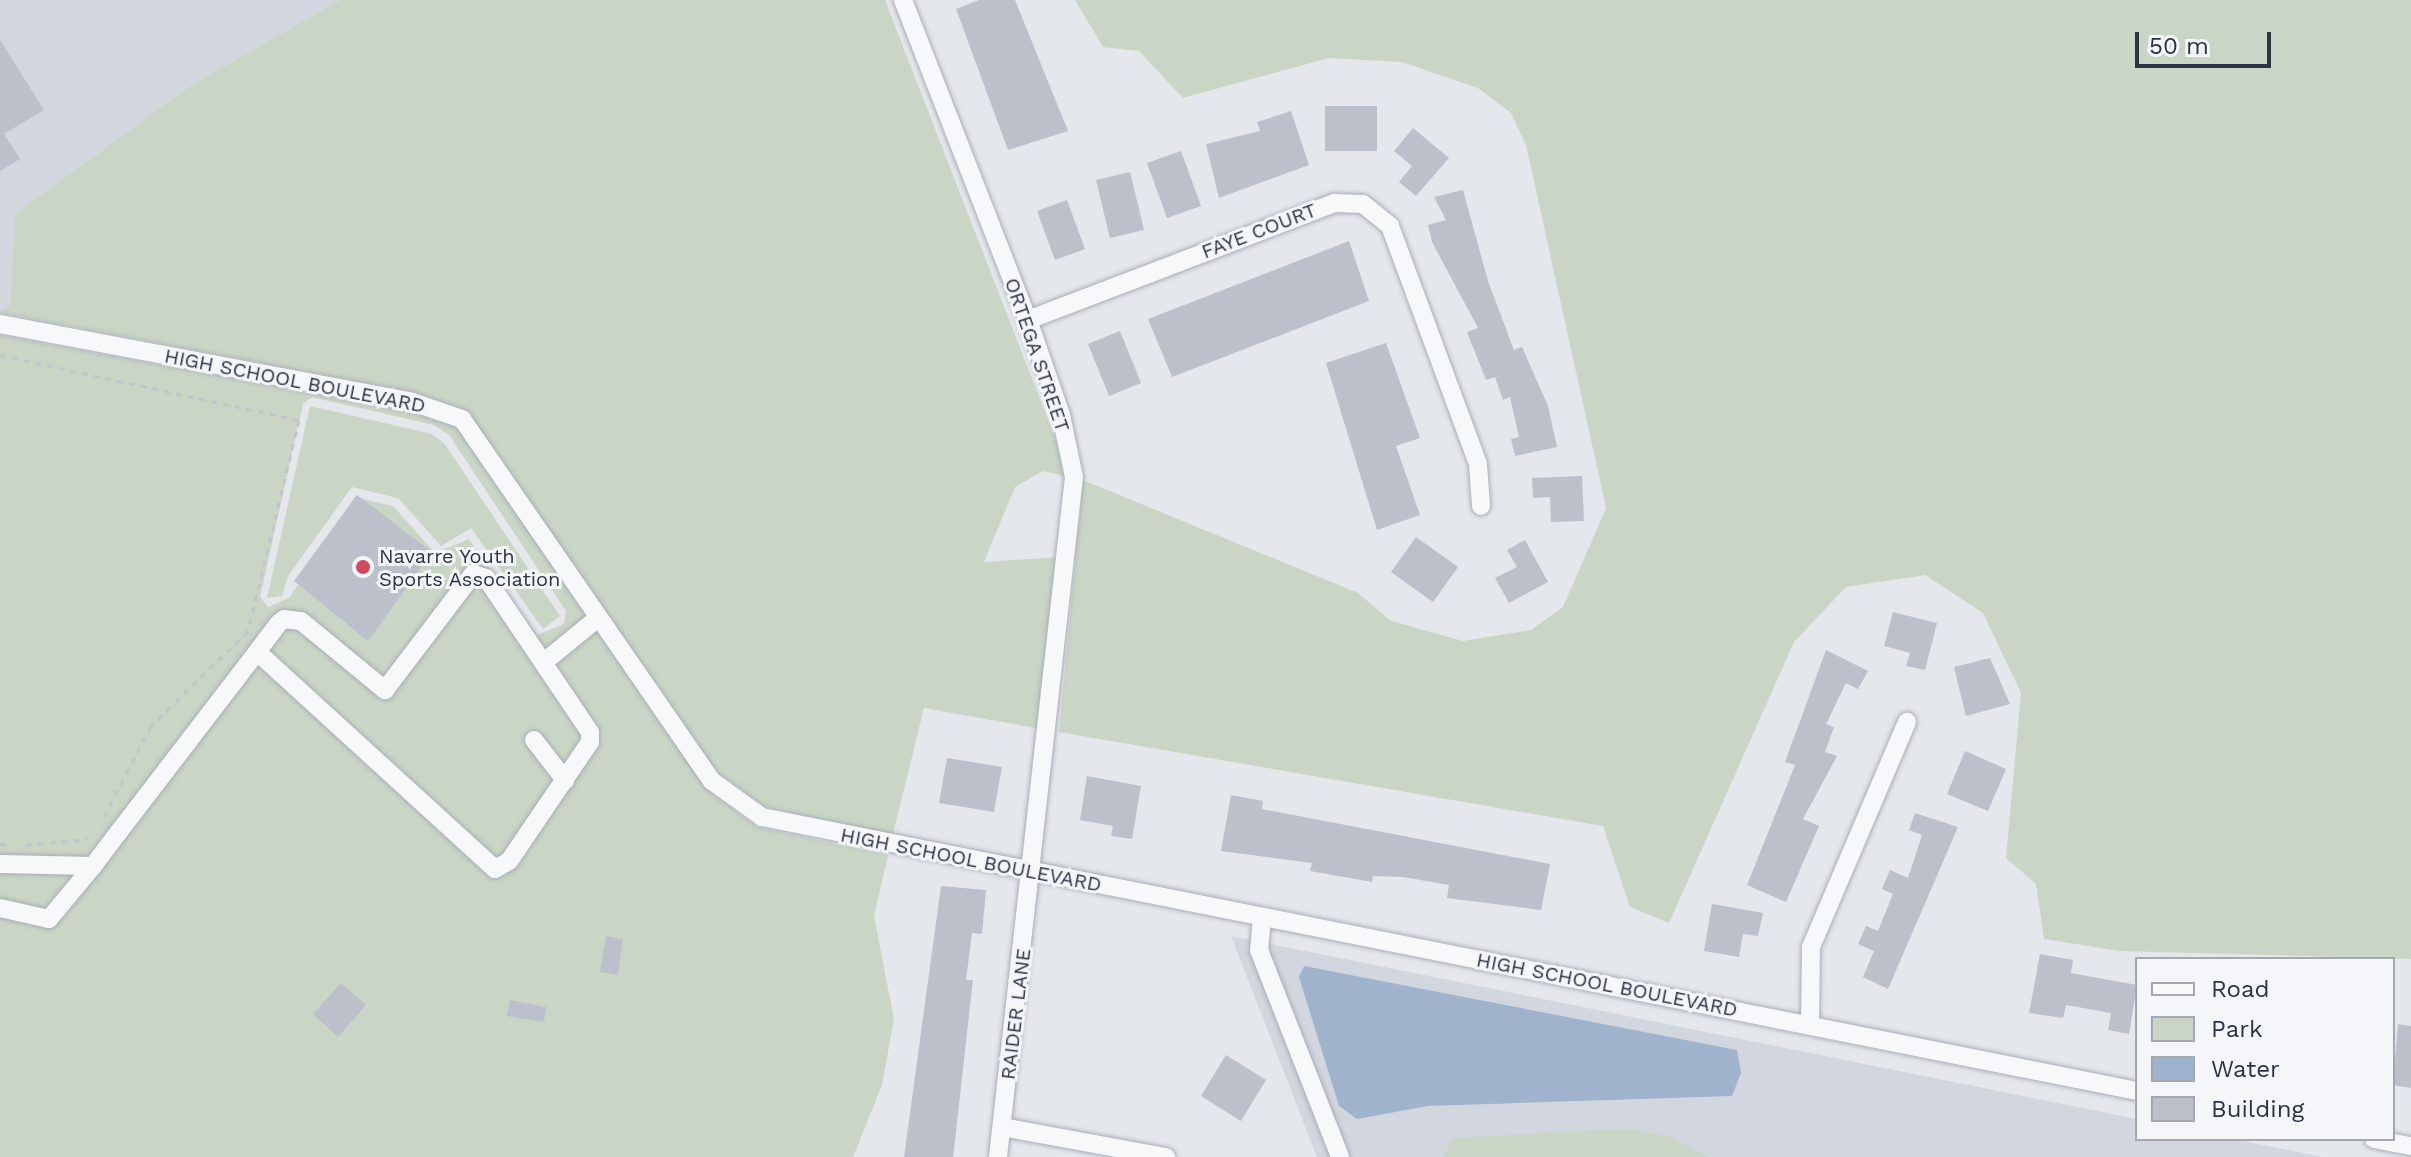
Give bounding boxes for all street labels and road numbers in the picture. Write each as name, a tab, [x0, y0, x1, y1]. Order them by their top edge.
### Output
street label: FAYE COURT	[1198, 198, 1320, 264]
street label: ORTEGA STREET	[999, 274, 1075, 436]
street label: HIGH SCHOOL BOULEVARD	[162, 344, 428, 418]
street label: HIGH SCHOOL BOULEVARD	[838, 823, 1104, 897]
street label: RAIDER LANE	[996, 947, 1036, 1081]
street label: HIGH SCHOOL BOULEVARD	[1474, 948, 1740, 1022]

